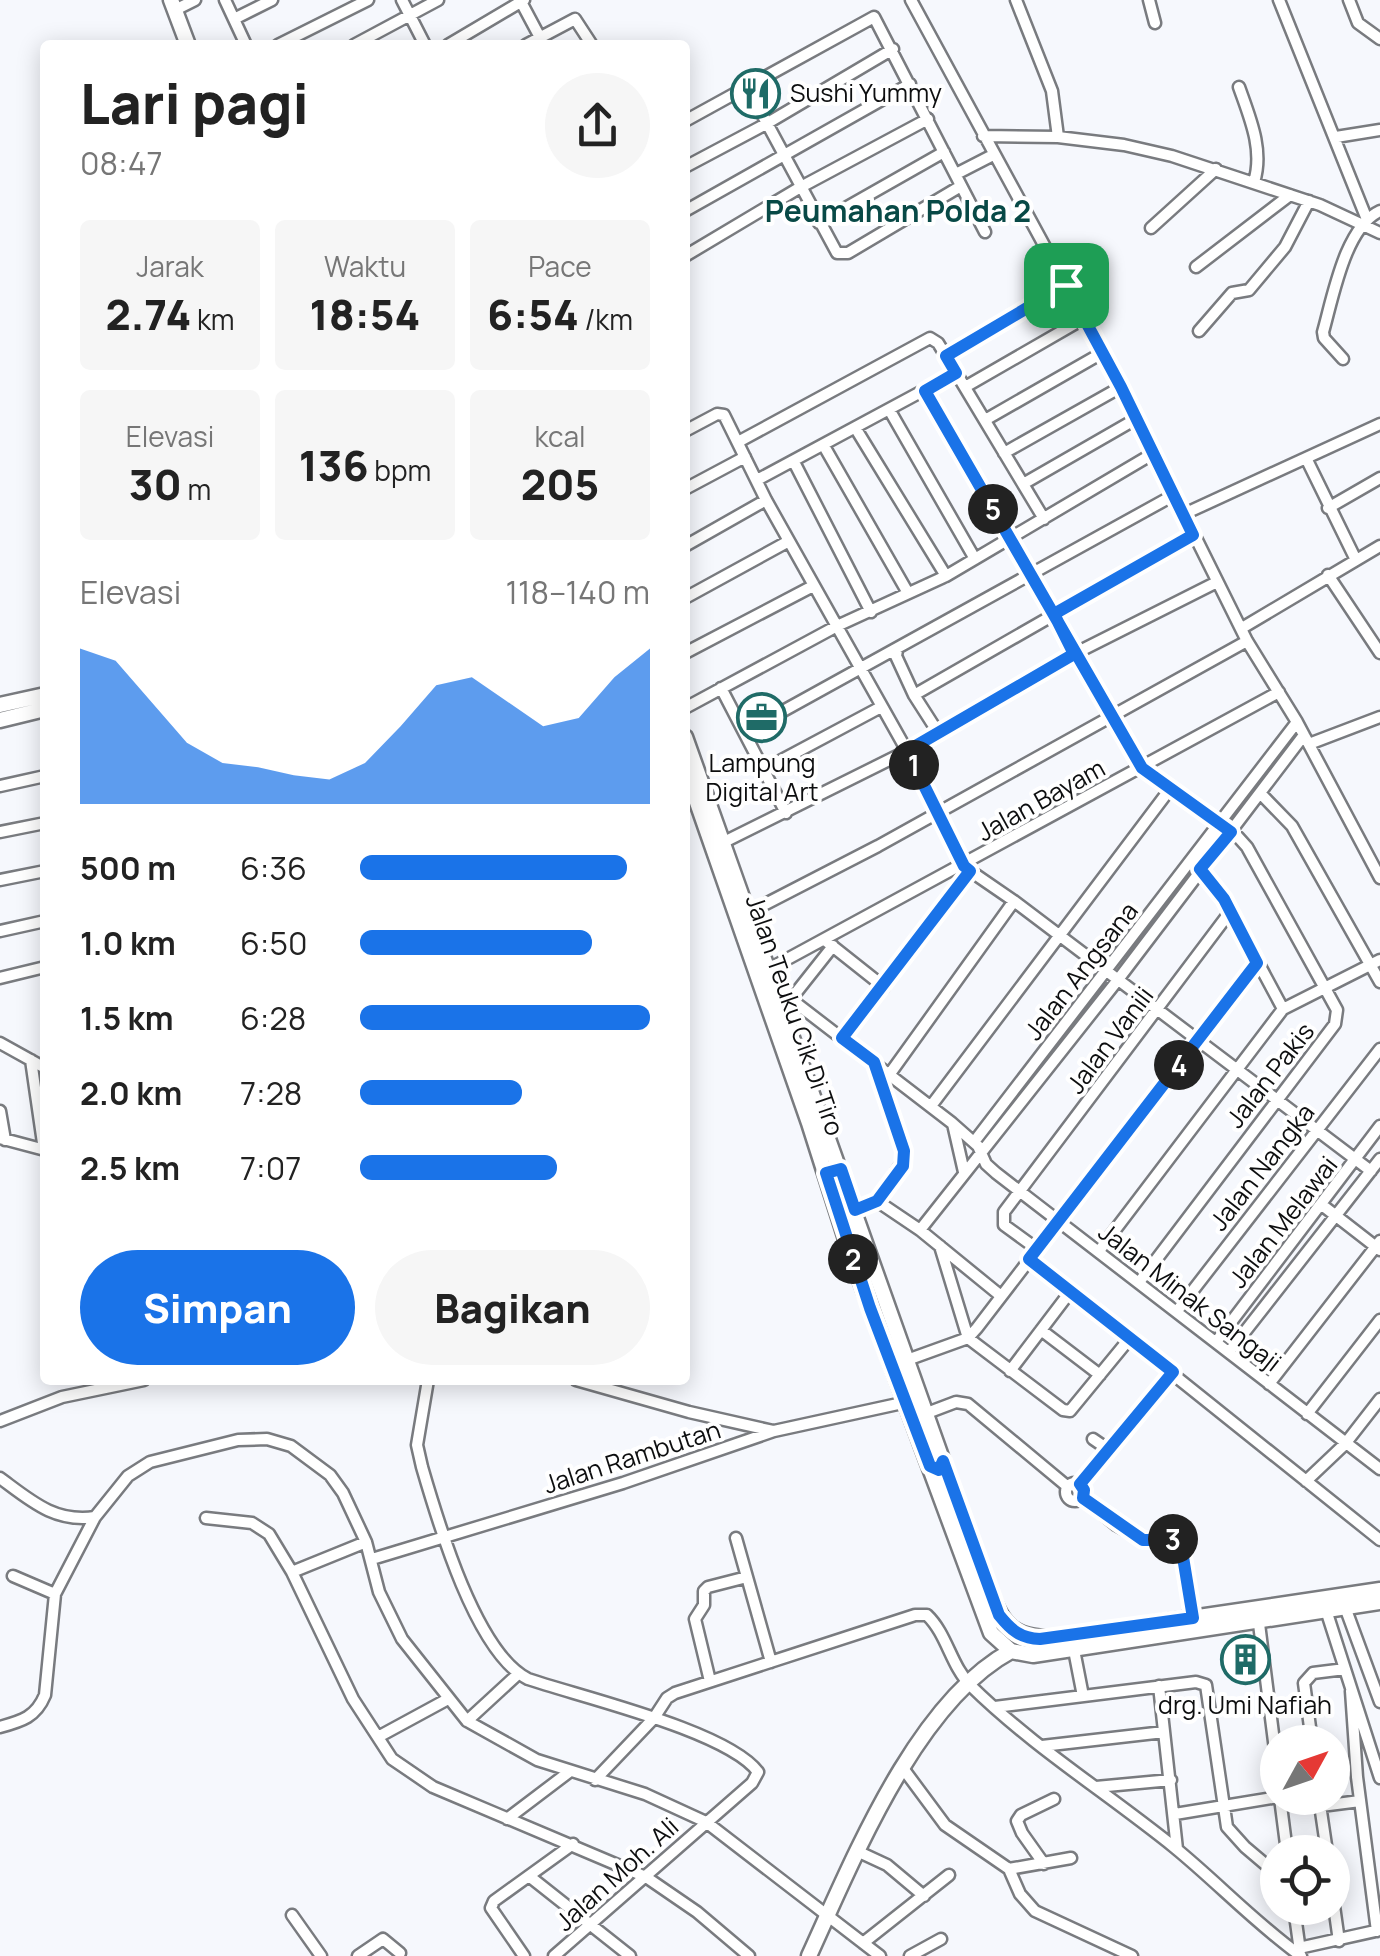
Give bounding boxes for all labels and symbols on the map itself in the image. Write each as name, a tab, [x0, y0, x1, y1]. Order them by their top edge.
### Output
restaurant icon: Sushi Yummy	[729, 67, 781, 119]
place label: Sushi Yummy	[790, 75, 942, 110]
district label: Peumahan Polda 2	[765, 190, 1031, 231]
pin	[1024, 243, 1109, 328]
pin: 5	[968, 484, 1018, 534]
office icon: Lampung Digital Art	[736, 691, 788, 743]
pin: 1	[889, 740, 939, 790]
place label: Lampung Digital Art	[706, 745, 818, 809]
street label: Jalan Bayam	[970, 750, 1111, 849]
street label: Jalan Teuku Cik Di Tiro	[738, 890, 853, 1140]
street label: Jalan Angsana	[1016, 894, 1146, 1047]
street label: Jalan Vanili	[1058, 979, 1161, 1100]
street label: Jalan Pakis	[1217, 1015, 1322, 1135]
pin: 4	[1154, 1040, 1204, 1090]
street label: Jalan Nangka	[1201, 1096, 1322, 1237]
street label: Jalan Melawai	[1220, 1149, 1345, 1295]
street label: Jalan Minak Sangaji	[1092, 1214, 1289, 1379]
pin: 2	[828, 1234, 878, 1284]
street label: Jalan Rambutan	[539, 1411, 725, 1502]
pin: 3	[1148, 1514, 1198, 1564]
building icon: drg. Umi Nafiah	[1219, 1633, 1271, 1685]
place label: drg. Umi Nafiah	[1158, 1687, 1332, 1722]
north arrow	[1260, 1725, 1350, 1815]
street label: Jalan Moh. Ali	[548, 1809, 686, 1938]

